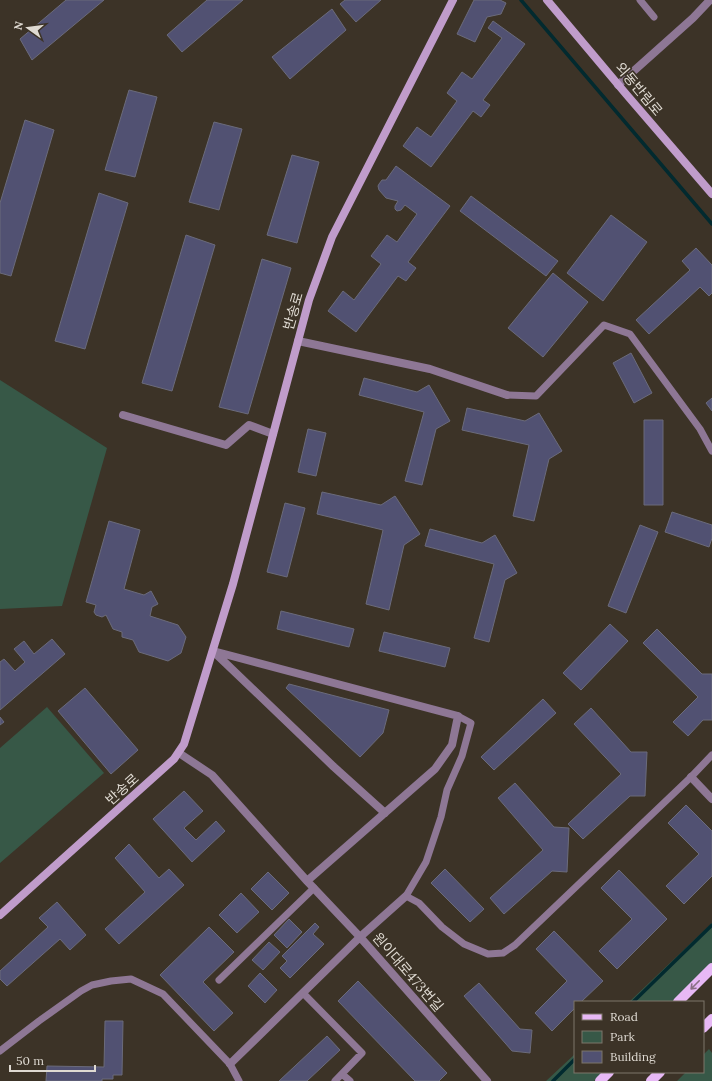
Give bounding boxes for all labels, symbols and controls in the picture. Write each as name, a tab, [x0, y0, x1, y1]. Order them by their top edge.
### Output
north arrow	[8, 8, 48, 48]
text: N	[10, 19, 26, 31]
street label: 외동반림로	[611, 59, 667, 120]
street label: 반송로	[279, 290, 307, 332]
street label: 반송로	[102, 769, 142, 809]
street label: 원이대로473번길	[369, 929, 447, 1015]
one-way arrow	[690, 980, 700, 990]
legend	[574, 1001, 704, 1073]
text: Road	[610, 1009, 638, 1024]
text: Park	[610, 1029, 636, 1044]
scale bar	[10, 1047, 95, 1073]
text: Building	[610, 1049, 656, 1064]
text: 50 m	[16, 1053, 44, 1068]

